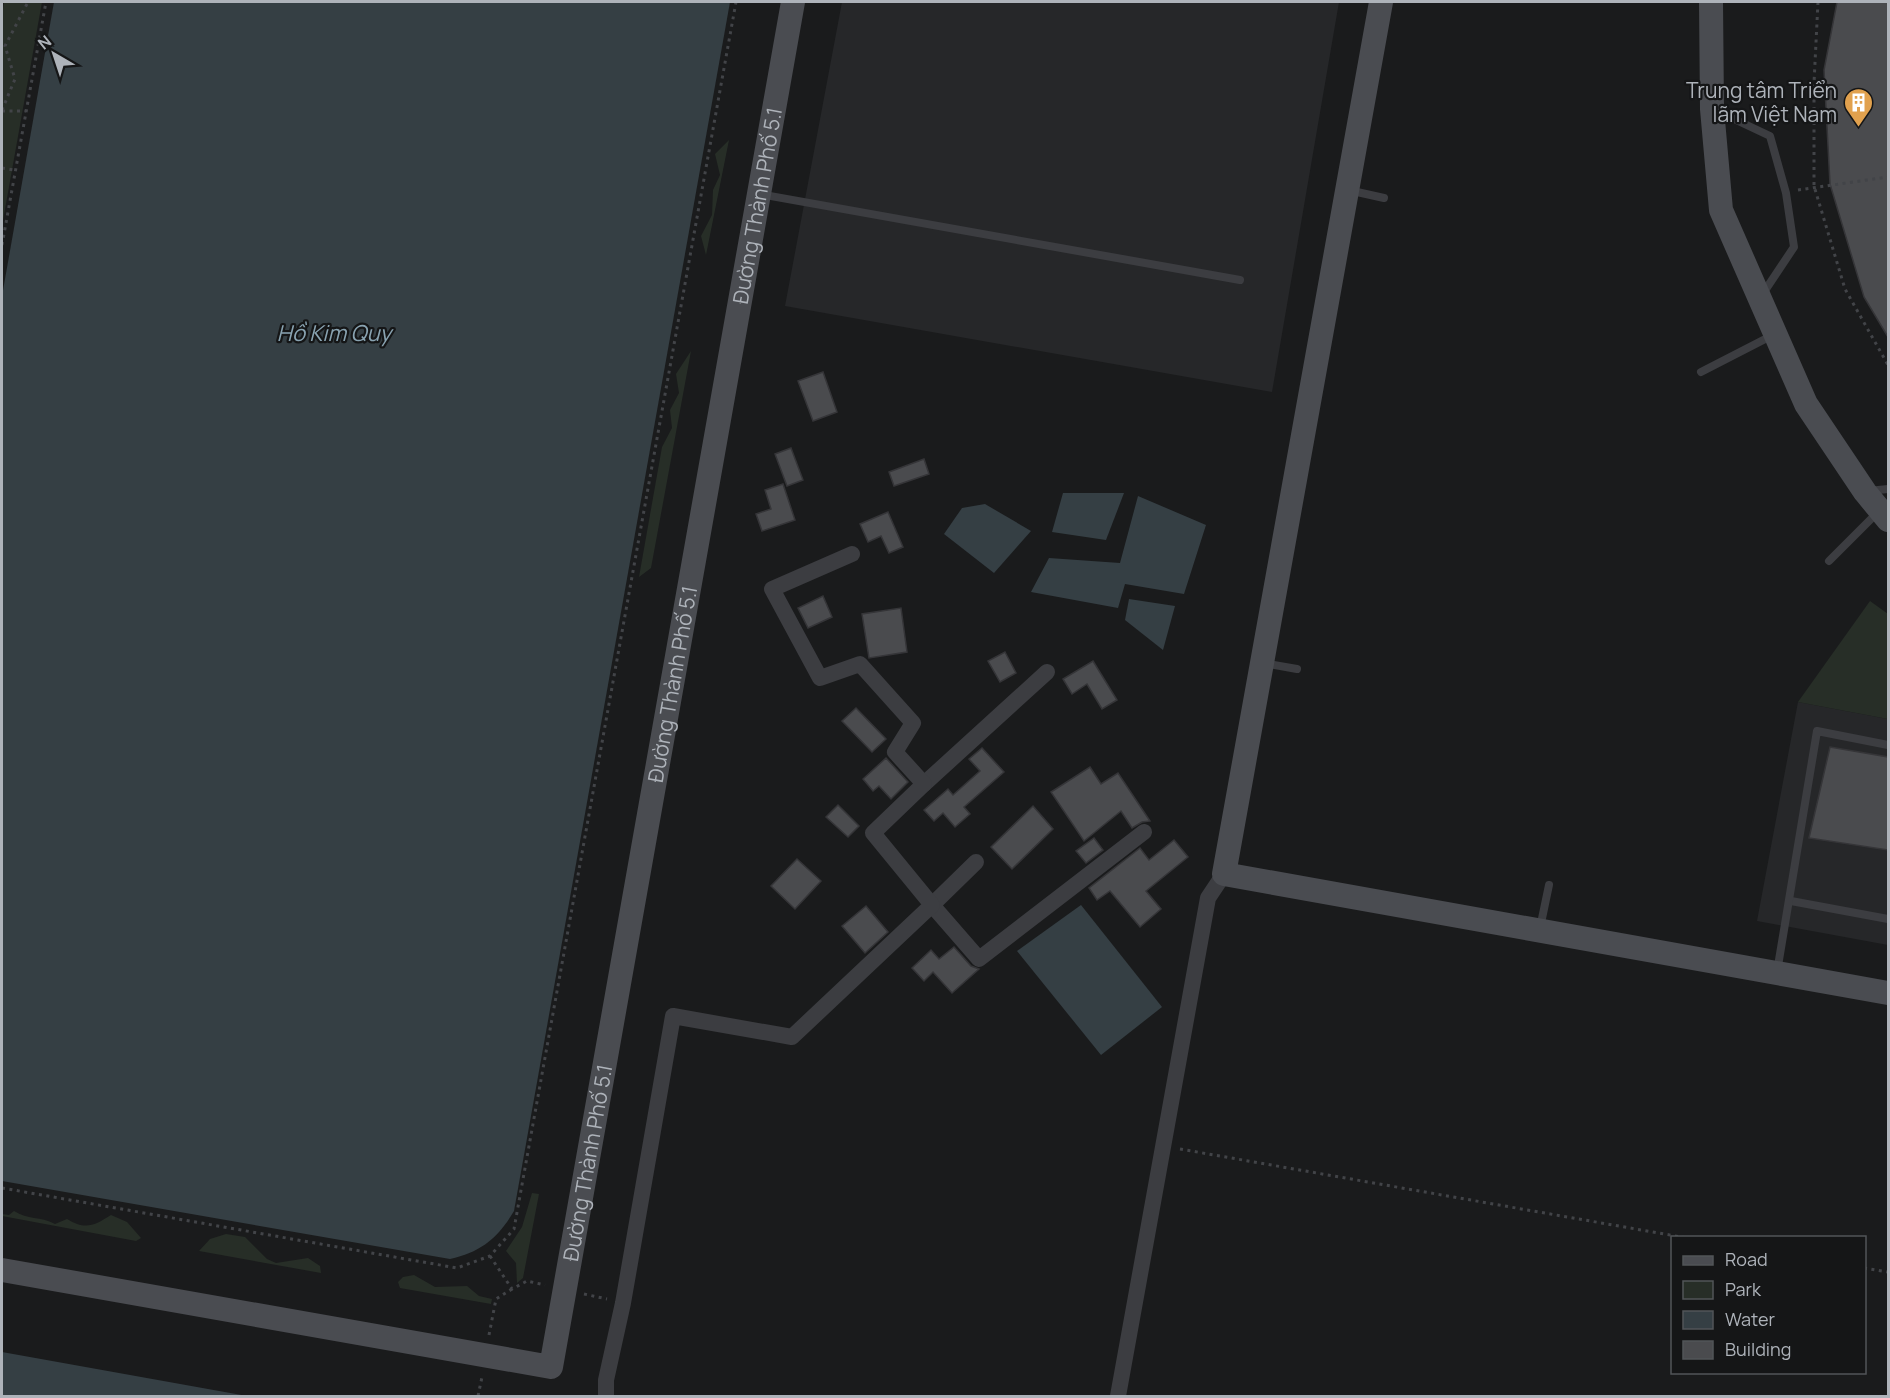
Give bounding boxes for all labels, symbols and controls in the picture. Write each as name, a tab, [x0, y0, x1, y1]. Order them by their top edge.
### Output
north arrow	[24, 24, 84, 84]
text: N	[33, 30, 56, 55]
place label: Trung tâm Triển lãm Việt Nam	[1686, 76, 1837, 128]
building icon: Trung tâm Triển lãm Việt Nam	[1842, 86, 1874, 128]
street label: Đường Thành Phố 5.1	[726, 105, 788, 306]
water label: Hồ Kim Quy	[277, 318, 395, 348]
street label: Đường Thành Phố 5.1	[641, 584, 703, 785]
street label: Đường Thành Phố 5.1	[556, 1062, 618, 1263]
legend	[1671, 1236, 1866, 1374]
text: Road	[1725, 1247, 1768, 1271]
text: Park	[1725, 1277, 1762, 1301]
text: Water	[1725, 1307, 1775, 1331]
text: Building	[1725, 1337, 1791, 1361]

